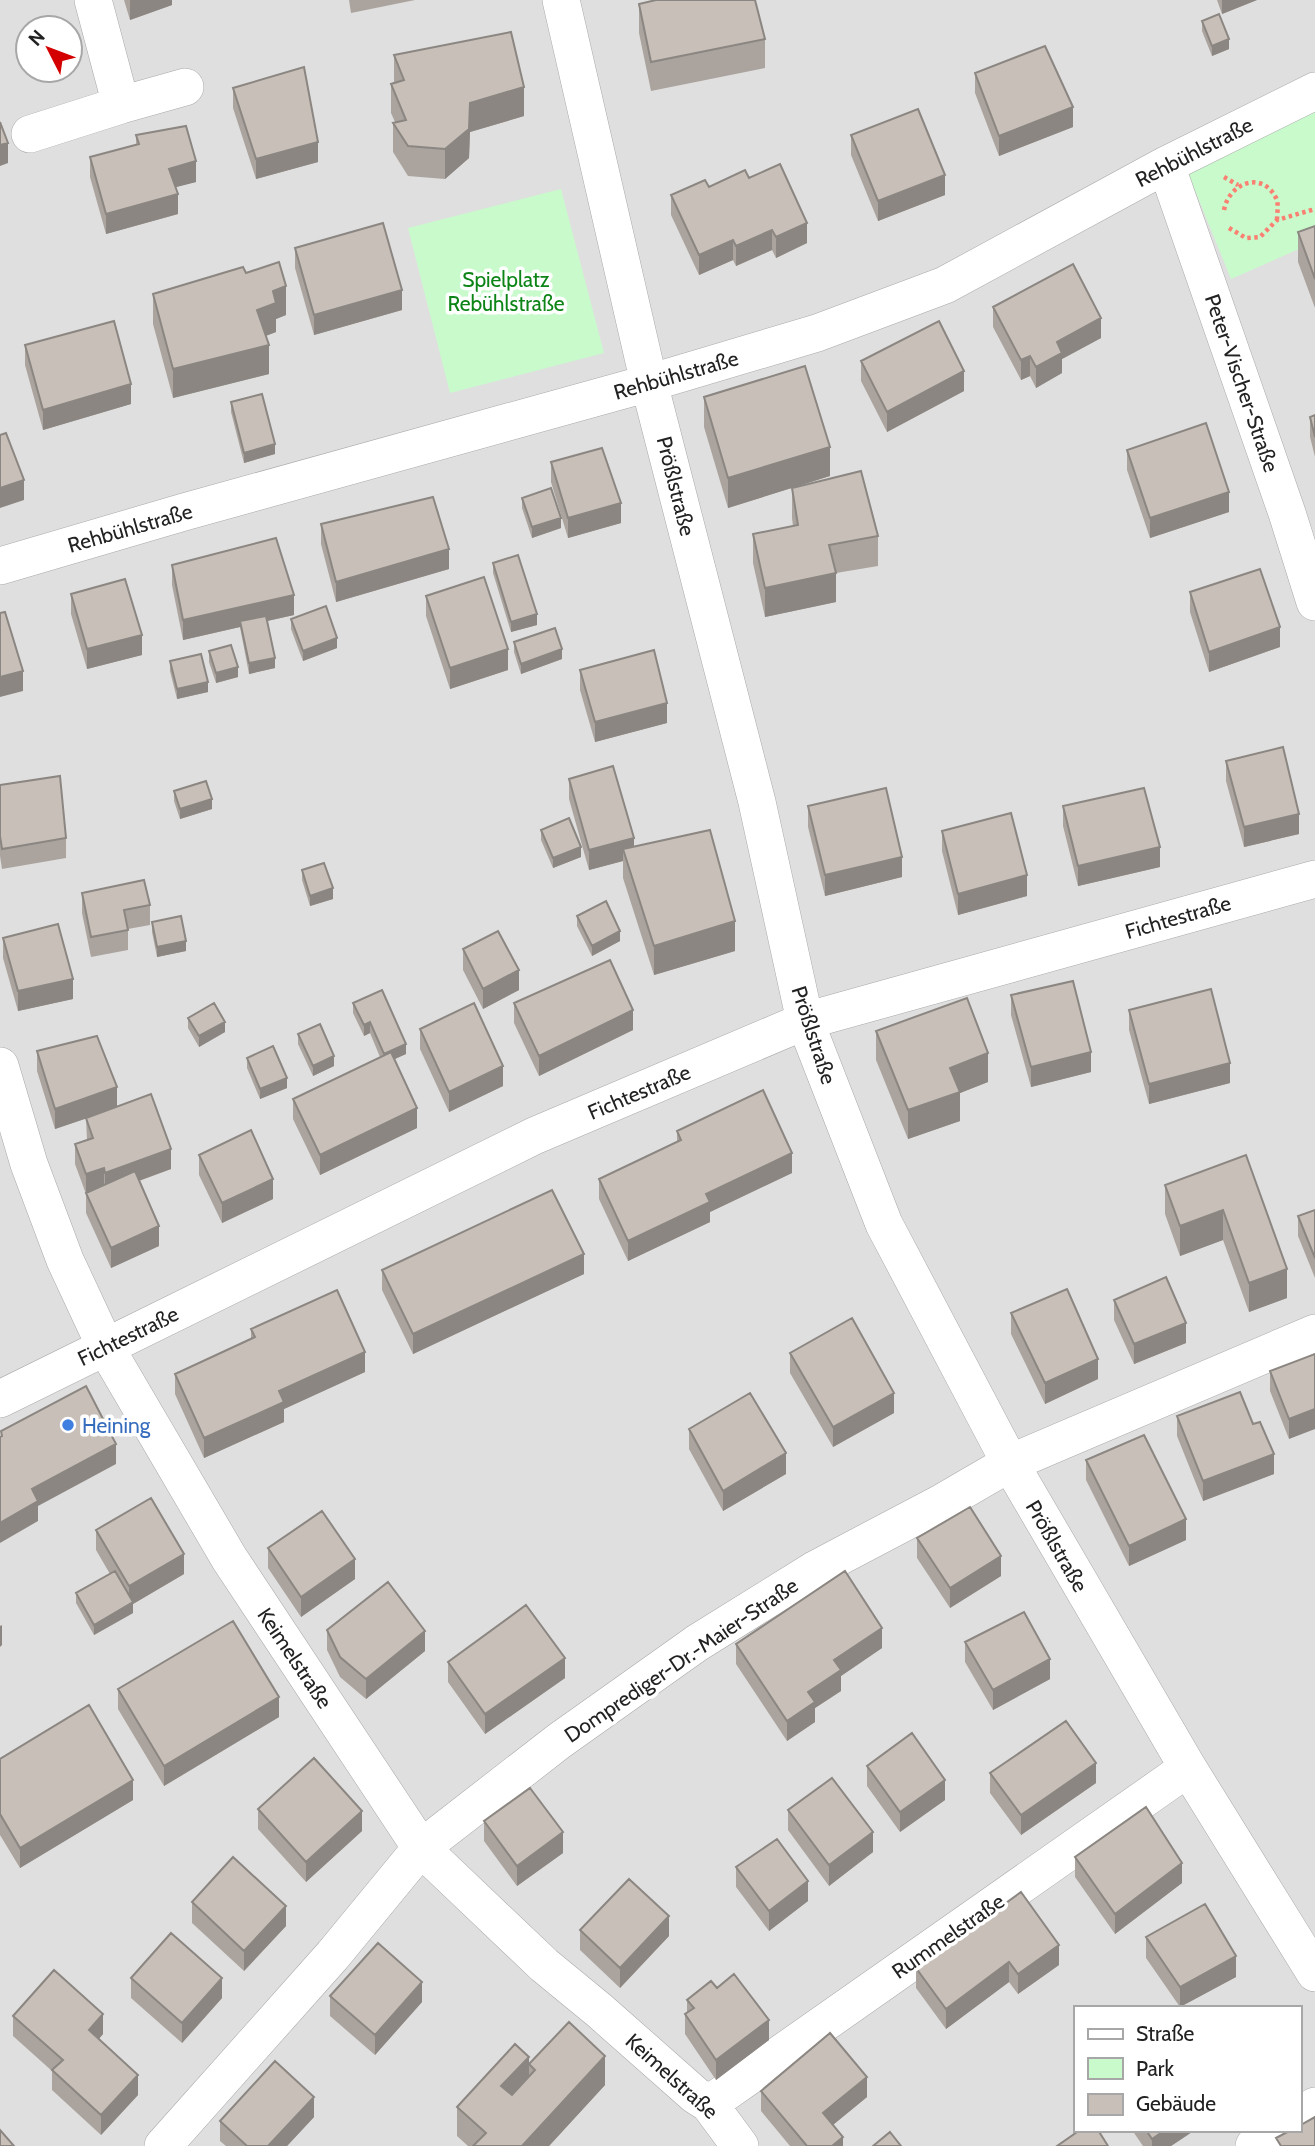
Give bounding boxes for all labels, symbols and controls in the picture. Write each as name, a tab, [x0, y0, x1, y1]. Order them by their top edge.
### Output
north arrow	[14, 14, 84, 84]
text: N	[24, 25, 50, 51]
street label: Rehbühlstraße	[1131, 112, 1257, 192]
park label: Spielplatz Rebühlstraße	[447, 267, 565, 316]
street label: Peter-Vischer-Straße	[1200, 291, 1284, 476]
street label: Rehbühlstraße	[611, 345, 741, 405]
street label: Prößlstraße	[652, 434, 700, 539]
street label: Rehbühlstraße	[65, 498, 195, 558]
street label: Fichtestraße	[1122, 890, 1234, 944]
street label: Prößlstraße	[786, 983, 842, 1087]
street label: Fichtestraße	[584, 1059, 694, 1125]
street label: Fichtestraße	[74, 1301, 183, 1371]
place label: Heining	[82, 1413, 151, 1438]
marker: Heining	[60, 1417, 76, 1433]
street label: Prößlstraße	[1021, 1496, 1093, 1597]
street label: Domprediger-Dr.-Maier-Straße	[560, 1572, 803, 1748]
street label: Keimelstraße	[252, 1603, 338, 1713]
street label: Rummelstraße	[887, 1888, 1009, 1984]
legend	[1074, 2006, 1301, 2132]
text: Straße	[1136, 2021, 1195, 2046]
street label: Keimelstraße	[621, 2028, 724, 2124]
text: Park	[1136, 2056, 1174, 2081]
text: Gebäude	[1136, 2091, 1216, 2116]

